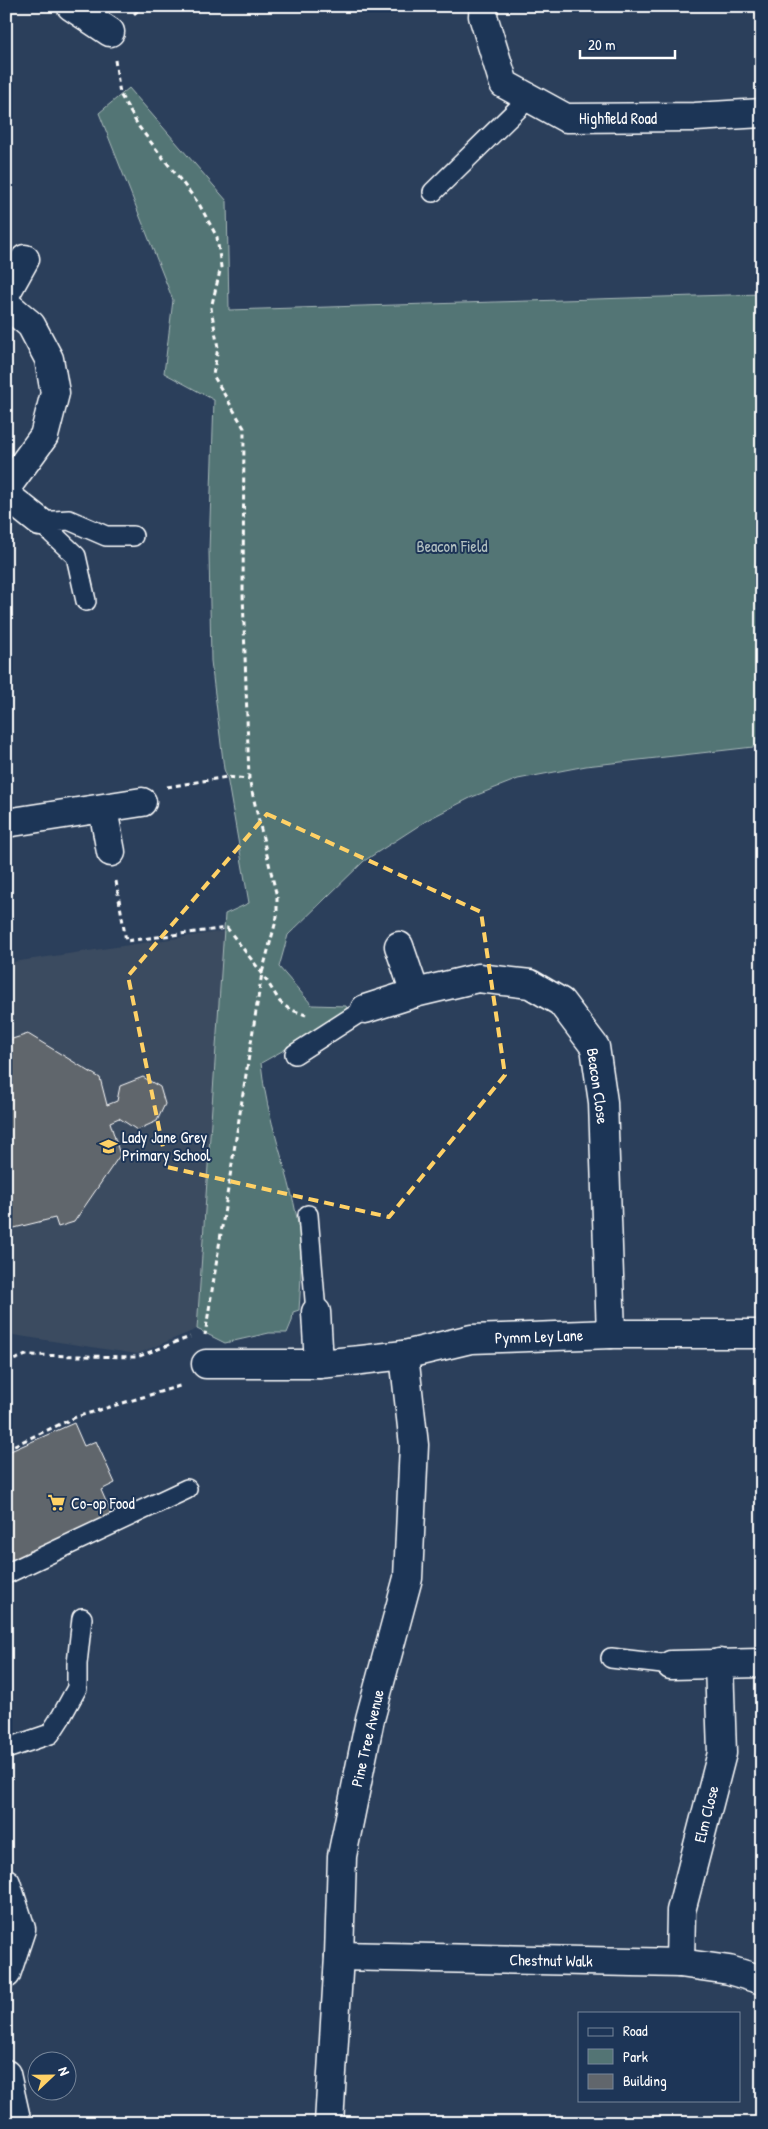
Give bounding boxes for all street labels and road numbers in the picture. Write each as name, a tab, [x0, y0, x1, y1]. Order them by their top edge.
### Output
street label: Highfield Road	[579, 107, 657, 129]
street label: Beacon Close	[582, 1047, 614, 1126]
street label: Pymm Ley Lane	[494, 1323, 584, 1349]
street label: Pine Tree Avenue	[345, 1687, 389, 1789]
street label: Elm Close	[688, 1783, 724, 1845]
street label: Chestnut Walk	[509, 1948, 593, 1972]

